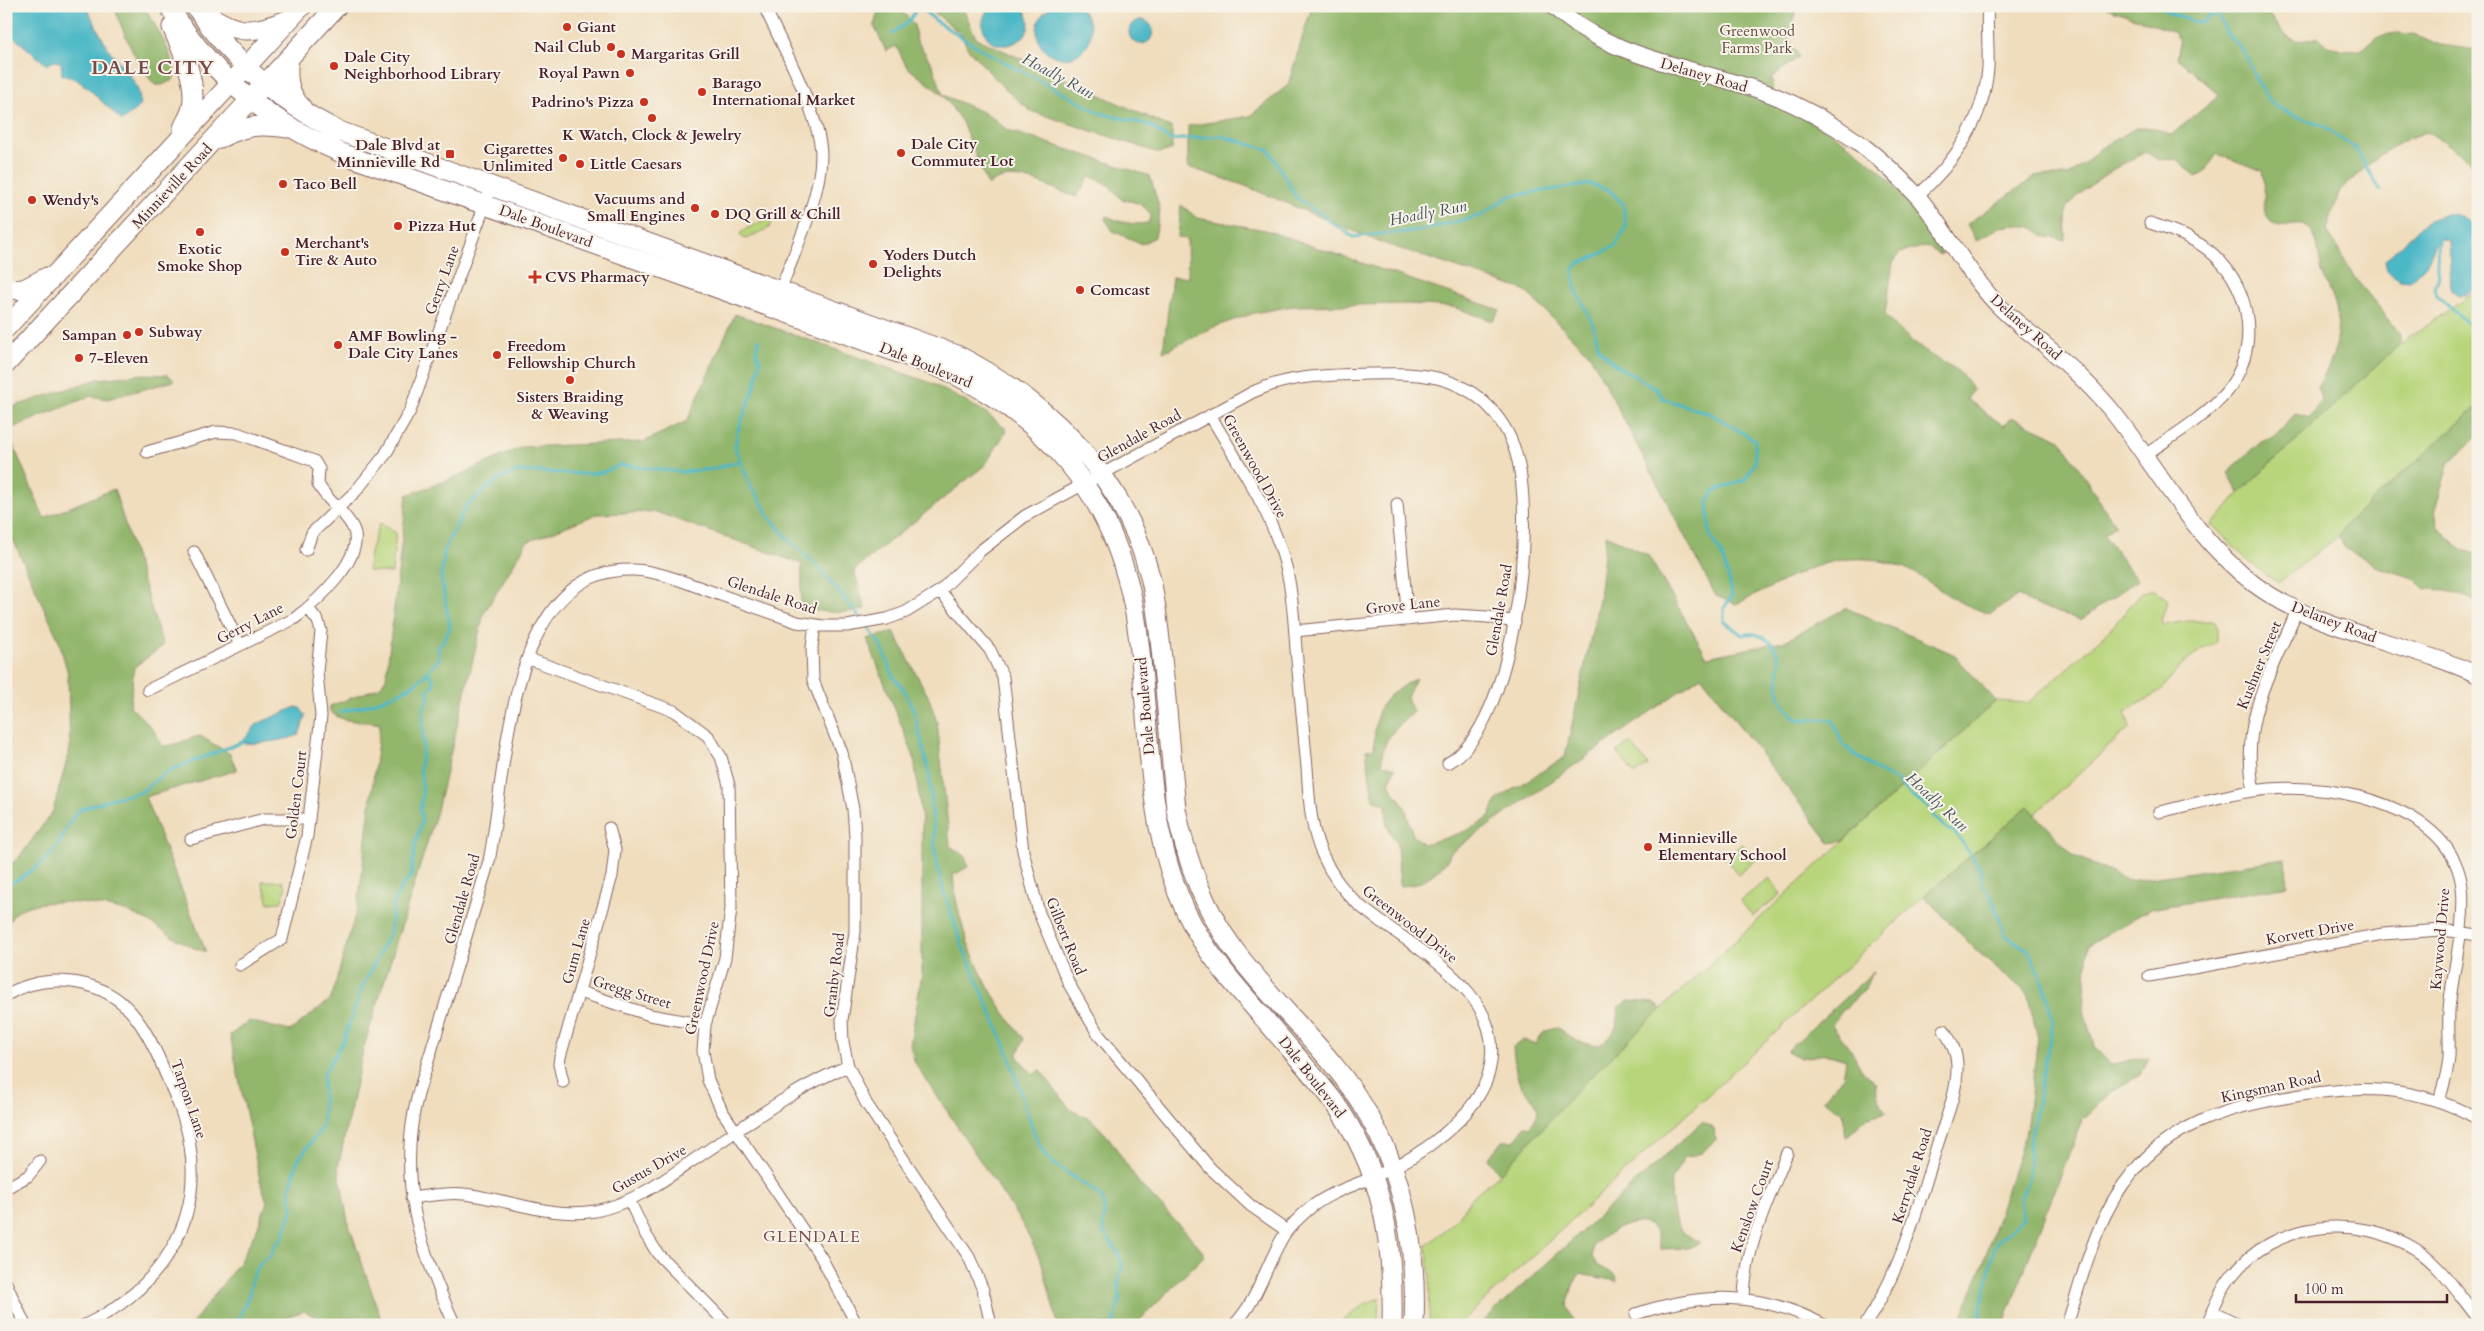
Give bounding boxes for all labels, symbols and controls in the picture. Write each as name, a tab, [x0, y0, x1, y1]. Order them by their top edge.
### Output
place label: Giant	[577, 17, 617, 37]
marker: Giant	[561, 21, 573, 33]
park label: Greenwood Farms Park	[1719, 21, 1795, 58]
place label: Nail Club	[534, 37, 601, 57]
marker: Nail Club	[605, 41, 617, 53]
place label: Margaritas Grill	[631, 44, 740, 64]
place label: Dale City Neighborhood Library	[344, 47, 502, 84]
marker: Margaritas Grill	[615, 48, 627, 60]
water label: Hoadly Run	[1018, 48, 1098, 104]
street label: Delaney Road	[1658, 53, 1750, 97]
district label: DALE CITY	[91, 54, 215, 81]
marker: Dale City Neighborhood Library	[328, 60, 340, 72]
place label: Royal Pawn	[539, 63, 620, 83]
marker: Royal Pawn	[624, 67, 636, 79]
place label: Barago International Market	[712, 73, 856, 110]
marker: Barago International Market	[696, 86, 708, 98]
place label: Padrino's Pizza	[531, 92, 635, 112]
marker: Padrino's Pizza	[638, 96, 650, 108]
marker: K Watch, Clock & Jewelry	[646, 112, 658, 124]
place label: K Watch, Clock & Jewelry	[562, 125, 742, 145]
place label: Dale City Commuter Lot	[911, 134, 1014, 171]
place label: Dale Blvd at Minnieville Rd	[337, 135, 441, 172]
street label: Minnieville Road	[127, 139, 217, 233]
place label: Cigarettes Unlimited	[483, 139, 553, 176]
marker: Dale City Commuter Lot	[895, 147, 907, 159]
marker: Dale Blvd at Minnieville Rd	[444, 148, 456, 160]
marker: Cigarettes Unlimited	[557, 152, 569, 164]
place label: Little Caesars	[590, 154, 682, 174]
marker: Little Caesars	[574, 158, 586, 170]
place label: Taco Bell	[293, 174, 357, 194]
marker: Taco Bell	[277, 178, 289, 190]
place label: Vacuums and Small Engines	[587, 189, 685, 226]
place label: Wendy's	[41, 190, 99, 210]
marker: Wendy's	[26, 194, 38, 206]
water label: Hoadly Run	[1387, 195, 1469, 231]
street label: Dale Boulevard	[497, 200, 595, 252]
marker: Vacuums and Small Engines	[689, 202, 701, 214]
place label: DQ Grill & Chill	[725, 204, 841, 224]
marker: DQ Grill & Chill	[709, 208, 721, 220]
place label: Pizza Hut	[408, 216, 476, 236]
marker: Pizza Hut	[392, 220, 404, 232]
marker: Exotic Smoke Shop	[194, 226, 206, 238]
place label: Merchant's Tire & Auto	[295, 233, 377, 270]
place label: Exotic Smoke Shop	[158, 239, 242, 276]
street label: Gerry Lane	[420, 242, 464, 317]
place label: Yoders Dutch Delights	[883, 245, 977, 282]
marker: Merchant's Tire & Auto	[279, 246, 291, 258]
marker: Yoders Dutch Delights	[867, 258, 879, 270]
place label: CVS Pharmacy	[545, 267, 650, 287]
marker: CVS Pharmacy	[529, 271, 541, 283]
place label: Comcast	[1090, 280, 1150, 300]
marker: Comcast	[1074, 284, 1086, 296]
street label: Delaney Road	[1986, 290, 2066, 364]
place label: Subway	[149, 322, 203, 342]
place label: Sampan	[62, 325, 117, 345]
marker: Subway	[133, 326, 145, 338]
place label: AMF Bowling - Dale City Lanes	[348, 326, 458, 363]
marker: Sampan	[121, 329, 133, 341]
place label: Freedom Fellowship Church	[507, 336, 636, 373]
street label: Dale Boulevard	[877, 337, 975, 393]
marker: AMF Bowling - Dale City Lanes	[332, 339, 344, 351]
place label: 7-Eleven	[89, 348, 149, 368]
marker: Freedom Fellowship Church	[491, 349, 503, 361]
marker: 7-Eleven	[73, 352, 85, 364]
marker: Sisters Braiding & Weaving	[564, 374, 576, 386]
place label: Sisters Braiding & Weaving	[517, 387, 623, 424]
street label: Glendale Road	[1093, 405, 1185, 467]
street label: Greenwood Drive	[1218, 410, 1292, 522]
street label: Glendale Road	[1481, 562, 1517, 658]
street label: Glendale Road	[725, 571, 819, 619]
street label: Grove Lane	[1365, 591, 1441, 619]
street label: Delaney Road	[2289, 597, 2379, 647]
street label: Gerry Lane	[213, 598, 287, 648]
street label: Kushner Street	[2232, 618, 2286, 712]
street label: Dale Boulevard	[1131, 656, 1159, 756]
street label: Golden Court	[281, 749, 311, 840]
water label: Hoadly Run	[1901, 767, 1973, 837]
place label: Minnieville Elementary School	[1658, 828, 1787, 865]
marker: Minnieville Elementary School	[1642, 841, 1654, 853]
street label: Glendale Road	[440, 851, 484, 947]
street label: Greenwood Drive	[1358, 880, 1462, 968]
street label: Kaywood Drive	[2426, 887, 2454, 991]
street label: Gilbert Road	[1041, 894, 1091, 978]
street label: Korvett Drive	[2264, 914, 2356, 950]
street label: Gum Lane	[557, 916, 595, 986]
street label: Greenwood Drive	[680, 919, 724, 1037]
street label: Granby Road	[819, 931, 849, 1019]
street label: Gregg Street	[590, 971, 674, 1013]
street label: Dale Boulevard	[1274, 1032, 1350, 1122]
street label: Tarpon Lane	[166, 1057, 212, 1141]
street label: Kingsman Road	[2219, 1067, 2323, 1107]
street label: Kerrydale Road	[1887, 1126, 1937, 1226]
street label: Gustus Drive	[608, 1139, 690, 1199]
street label: Kenslow Court	[1726, 1157, 1778, 1255]
district label: GLENDALE	[763, 1226, 861, 1248]
scale bar	[2296, 1271, 2448, 1303]
text: 100 m	[2304, 1279, 2344, 1299]

